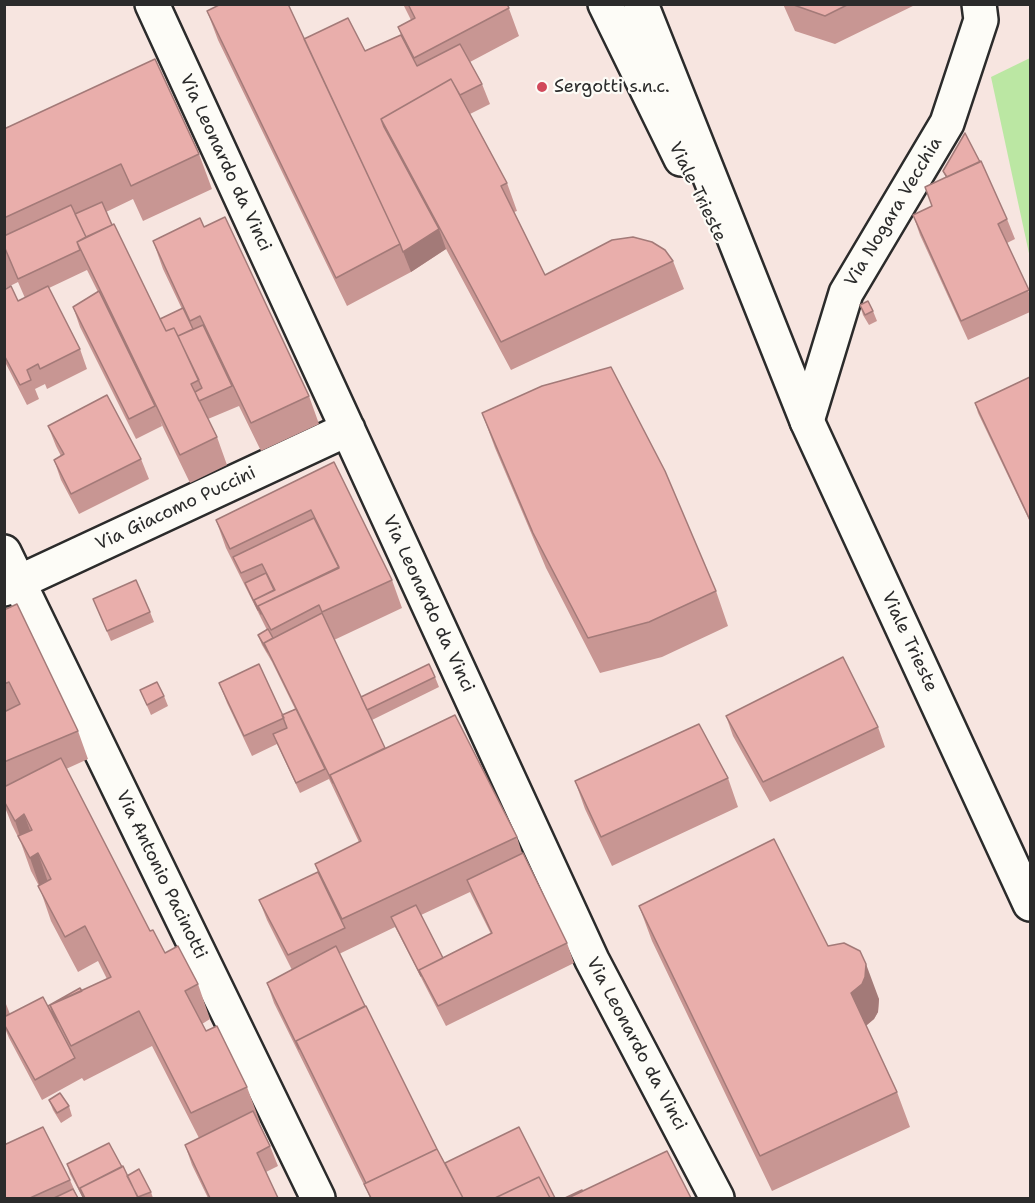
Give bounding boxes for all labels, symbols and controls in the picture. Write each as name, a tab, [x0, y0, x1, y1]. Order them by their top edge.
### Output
street label: Via Leonardo da Vinci	[174, 71, 276, 255]
place label: Sergotti s.n.c.	[554, 76, 670, 98]
marker: Sergotti s.n.c.	[535, 80, 549, 94]
street label: Via Nogara Vecchia	[841, 133, 947, 291]
street label: Viale Trieste	[664, 139, 730, 245]
street label: Via Giacomo Puccini	[92, 462, 260, 556]
street label: Via Leonardo da Vinci	[377, 512, 479, 696]
street label: Viale Trieste	[876, 589, 942, 695]
street label: Via Antonio Pacinotti	[111, 787, 211, 963]
street label: Via Leonardo da Vinci	[581, 954, 691, 1134]

